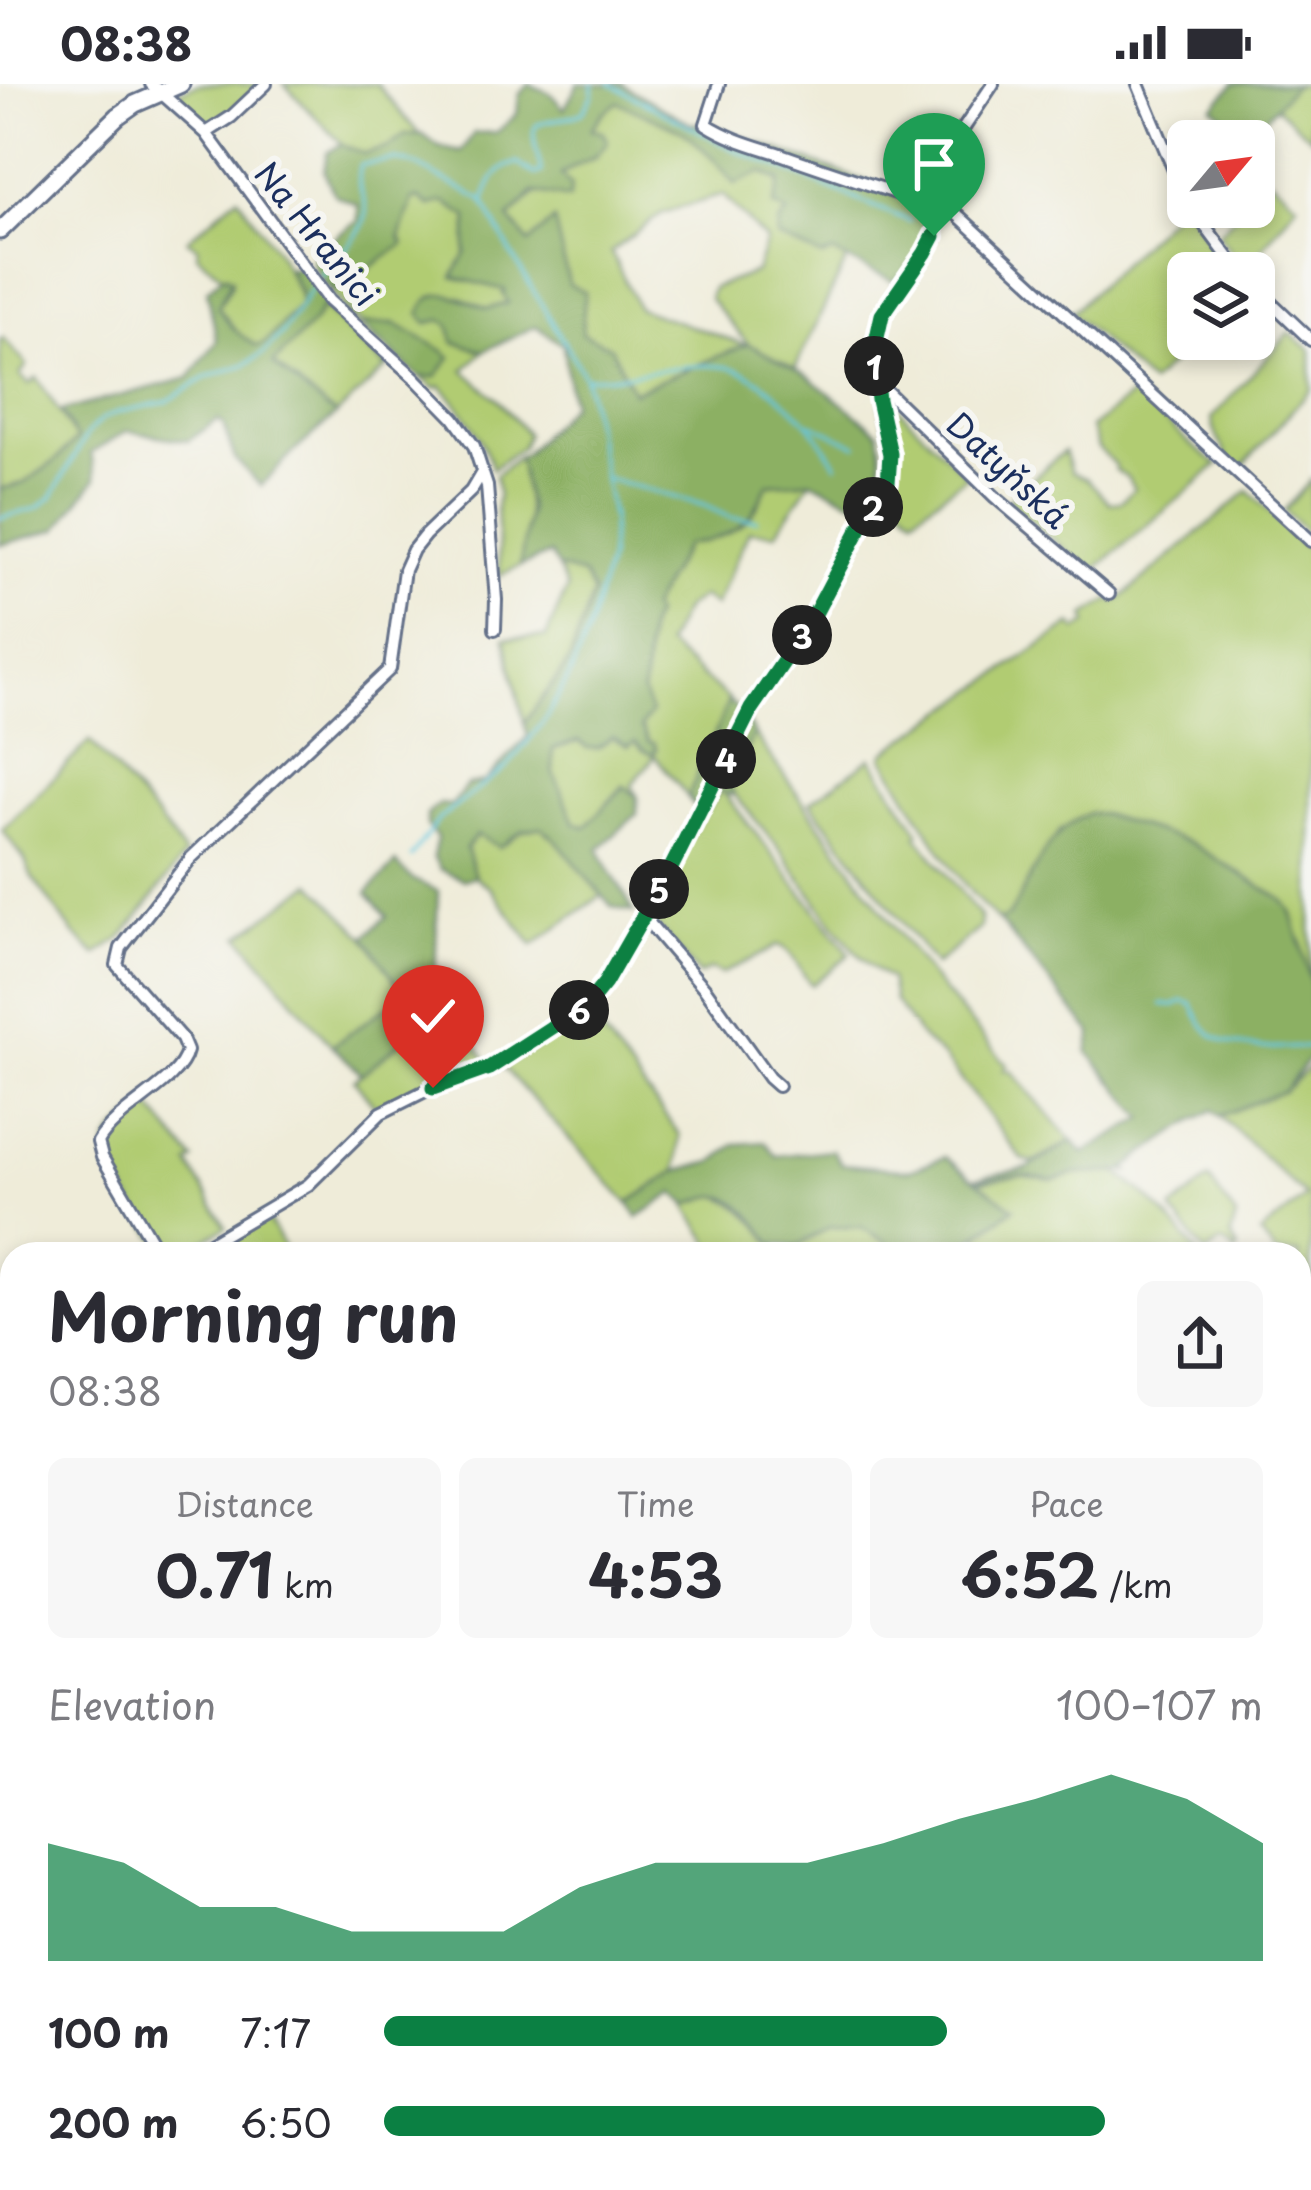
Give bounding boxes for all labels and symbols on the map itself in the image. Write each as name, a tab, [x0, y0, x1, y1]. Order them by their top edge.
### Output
pin	[883, 113, 985, 236]
north arrow	[1167, 120, 1275, 228]
street label: Na Hranici	[244, 150, 392, 316]
pin: 1	[844, 336, 904, 396]
street label: Datyňská	[937, 399, 1082, 539]
pin: 2	[843, 477, 903, 537]
pin: 3	[772, 605, 832, 665]
pin: 4	[696, 729, 756, 789]
pin: 5	[629, 859, 689, 919]
pin	[382, 965, 484, 1088]
pin: 6	[549, 980, 609, 1040]

